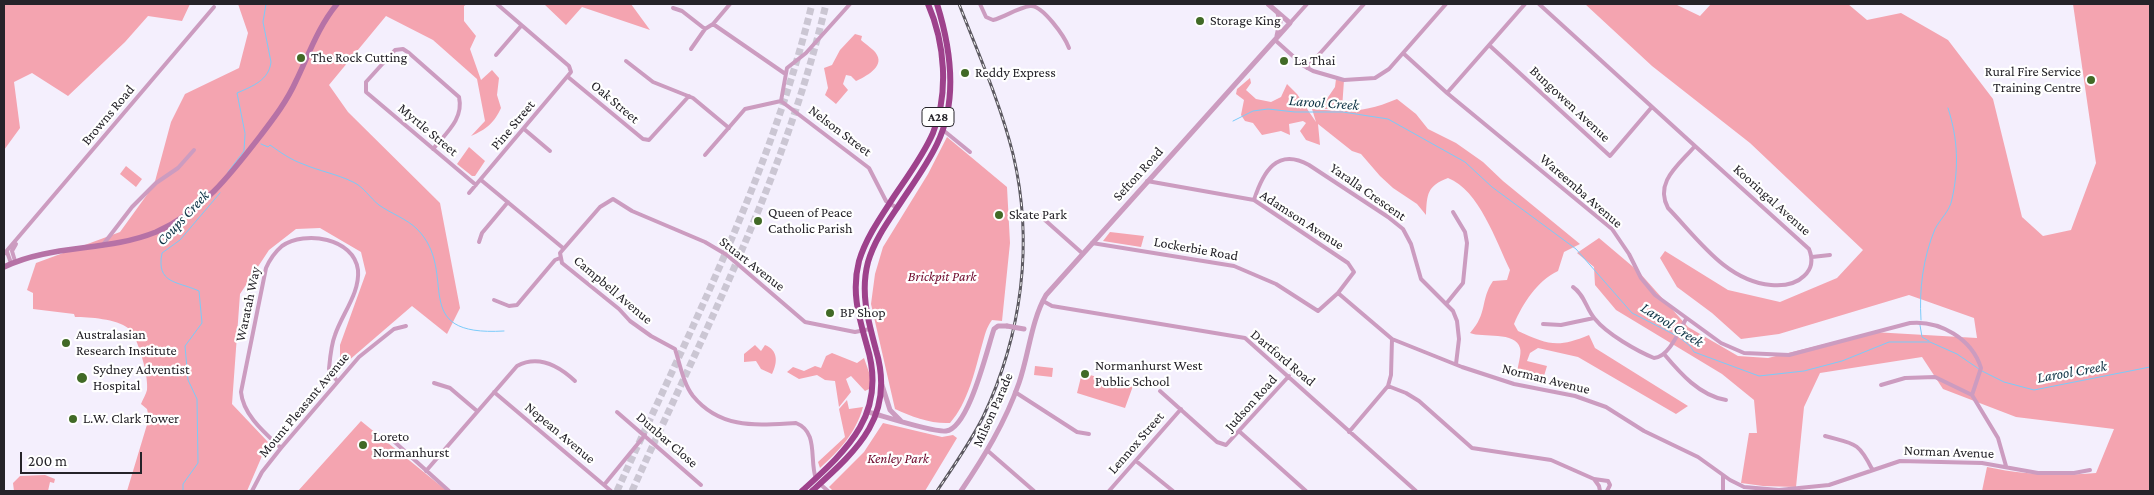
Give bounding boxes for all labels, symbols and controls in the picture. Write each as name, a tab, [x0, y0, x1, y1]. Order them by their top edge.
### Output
place label: Storage King	[1210, 13, 1281, 29]
marker: Storage King	[1194, 15, 1206, 27]
place label: The Rock Cutting	[311, 50, 407, 66]
marker: The Rock Cutting	[295, 52, 307, 64]
place label: La Thai	[1294, 53, 1335, 69]
marker: La Thai	[1278, 55, 1290, 67]
street label: Bungowen Avenue	[1526, 62, 1614, 146]
place label: Rural Fire Service Training Centre	[1985, 64, 2081, 96]
place label: Reddy Express	[975, 65, 1056, 81]
marker: Reddy Express	[959, 67, 971, 79]
marker: Rural Fire Service Training Centre	[2085, 74, 2097, 86]
street label: Oak Street	[587, 77, 643, 127]
street label: Browns Road	[78, 81, 138, 149]
water label: Larool Creek	[1288, 92, 1360, 114]
street label: Pine Street	[487, 97, 539, 153]
street label: Myrtle Street	[395, 100, 461, 160]
street label: Nelson Street	[805, 102, 875, 160]
road number: A28	[922, 108, 954, 126]
street label: Sefton Road	[1109, 144, 1167, 204]
street label: Wareemba Avenue	[1536, 150, 1626, 232]
street label: Yaralla Crescent	[1327, 160, 1409, 224]
street label: Kooringal Avenue	[1730, 161, 1814, 239]
water label: Coups Creek	[153, 187, 213, 249]
street label: Adamson Avenue	[1257, 187, 1347, 253]
place label: Queen of Peace Catholic Parish	[768, 205, 853, 238]
place label: Skate Park	[1009, 207, 1067, 223]
marker: Skate Park	[993, 209, 1005, 221]
marker: Queen of Peace Catholic Parish	[752, 215, 764, 227]
street label: Stuart Avenue	[716, 233, 788, 295]
street label: Lockerbie Road	[1153, 233, 1239, 265]
street label: Campbell Avenue	[570, 252, 656, 328]
street label: Waratah Way	[232, 265, 264, 343]
park label: Brickpit Park	[908, 269, 976, 285]
water label: Larool Creek	[1637, 299, 1707, 351]
place label: BP Shop	[840, 305, 886, 321]
marker: BP Shop	[824, 307, 836, 319]
street label: Dartford Road	[1247, 326, 1319, 390]
place label: Australasian Research Institute	[76, 327, 177, 360]
marker: Australasian Research Institute	[60, 337, 72, 349]
street label: Mount Pleasant Avenue	[255, 349, 353, 461]
water label: Larool Creek	[2036, 357, 2108, 387]
place label: Normanhurst West Public School	[1095, 358, 1202, 391]
street label: Norman Avenue	[1500, 360, 1592, 398]
place label: Sydney Adventist Hospital	[93, 362, 190, 394]
marker: Normanhurst West Public School	[1079, 368, 1091, 380]
street label: Milson Parade	[969, 370, 1017, 450]
marker: Sydney Adventist Hospital	[75, 371, 89, 385]
street label: Judson Road	[1221, 371, 1281, 435]
street label: Nepean Avenue	[521, 399, 599, 467]
street label: Lennox Street	[1104, 408, 1168, 478]
street label: Dunbar Close	[633, 409, 701, 471]
place label: L.W. Clark Tower	[83, 411, 179, 427]
marker: L.W. Clark Tower	[67, 413, 79, 425]
place label: Loreto Normanhurst	[373, 429, 449, 462]
marker: Loreto Normanhurst	[357, 439, 369, 451]
scale bar	[22, 442, 145, 474]
street label: Norman Avenue	[1904, 442, 1994, 462]
park label: Kenley Park	[867, 451, 929, 467]
text: 200 m	[28, 453, 67, 469]

